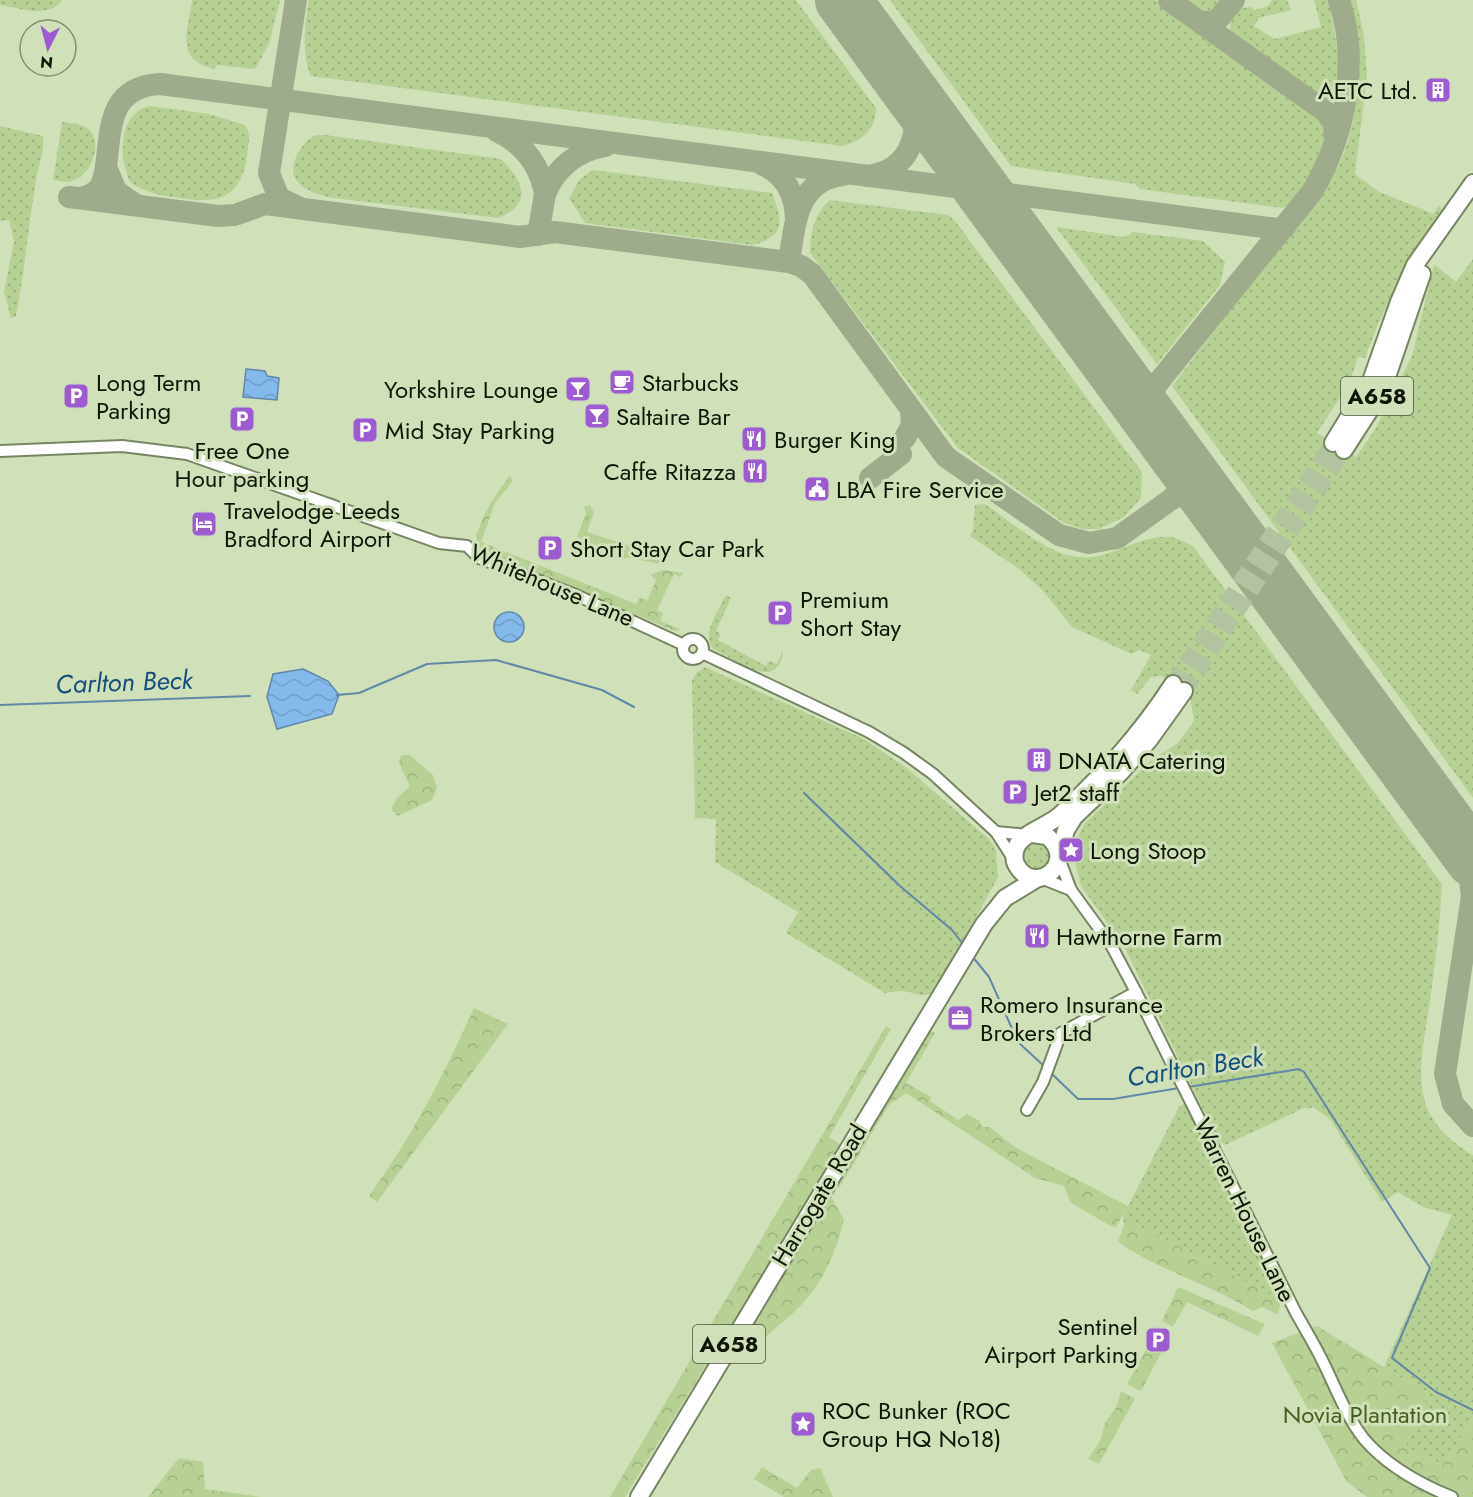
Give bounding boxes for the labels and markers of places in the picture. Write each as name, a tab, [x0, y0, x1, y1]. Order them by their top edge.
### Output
place label: AETC Ltd.	[1318, 73, 1418, 108]
building icon: AETC Ltd.	[1423, 75, 1453, 105]
place label: Long Term Parking	[96, 365, 201, 428]
place label: Starbucks	[642, 365, 739, 400]
cafe icon: Starbucks	[607, 367, 637, 397]
place label: Yorkshire Lounge	[384, 372, 558, 407]
bar icon: Yorkshire Lounge	[563, 374, 593, 404]
parking icon: Long Term Parking	[61, 381, 91, 411]
place label: Saltaire Bar	[616, 399, 731, 434]
bar icon: Saltaire Bar	[582, 401, 612, 431]
parking icon: Free One Hour parking	[227, 404, 257, 434]
place label: Mid Stay Parking	[385, 413, 555, 448]
parking icon: Mid Stay Parking	[350, 415, 380, 445]
place label: Burger King	[774, 422, 895, 457]
restaurant icon: Burger King	[739, 424, 769, 454]
place label: Free One Hour parking	[175, 433, 309, 496]
place label: Caffe Ritazza	[603, 454, 736, 489]
restaurant icon: Caffe Ritazza	[740, 456, 770, 486]
place label: LBA Fire Service	[836, 472, 1004, 507]
public building icon: LBA Fire Service	[802, 474, 832, 504]
place label: Travelodge Leeds Bradford Airport	[224, 493, 400, 556]
hotel icon: Travelodge Leeds Bradford Airport	[189, 509, 219, 539]
place label: Short Stay Car Park	[570, 531, 765, 566]
parking icon: Short Stay Car Park	[535, 533, 565, 563]
place label: Premium Short Stay	[800, 582, 901, 645]
parking icon: Premium Short Stay	[765, 598, 795, 628]
place label: DNATA Catering	[1058, 743, 1226, 778]
building icon: DNATA Catering	[1024, 745, 1054, 775]
place label: Jet2 staff	[1031, 775, 1121, 810]
parking icon: Jet2 staff	[1000, 777, 1030, 807]
place label: Long Stoop	[1090, 833, 1206, 868]
place icon: Long Stoop	[1056, 835, 1086, 865]
place label: Hawthorne Farm	[1056, 919, 1223, 954]
restaurant icon: Hawthorne Farm	[1022, 921, 1052, 951]
place label: Romero Insurance Brokers Ltd	[980, 987, 1163, 1050]
office icon: Romero Insurance Brokers Ltd	[945, 1003, 975, 1033]
place label: Sentinel Airport Parking	[984, 1309, 1138, 1372]
parking icon: Sentinel Airport Parking	[1143, 1325, 1173, 1355]
place label: ROC Bunker (ROC Group HQ No18)	[822, 1393, 1011, 1456]
place icon: ROC Bunker (ROC Group HQ No18)	[788, 1409, 818, 1439]

